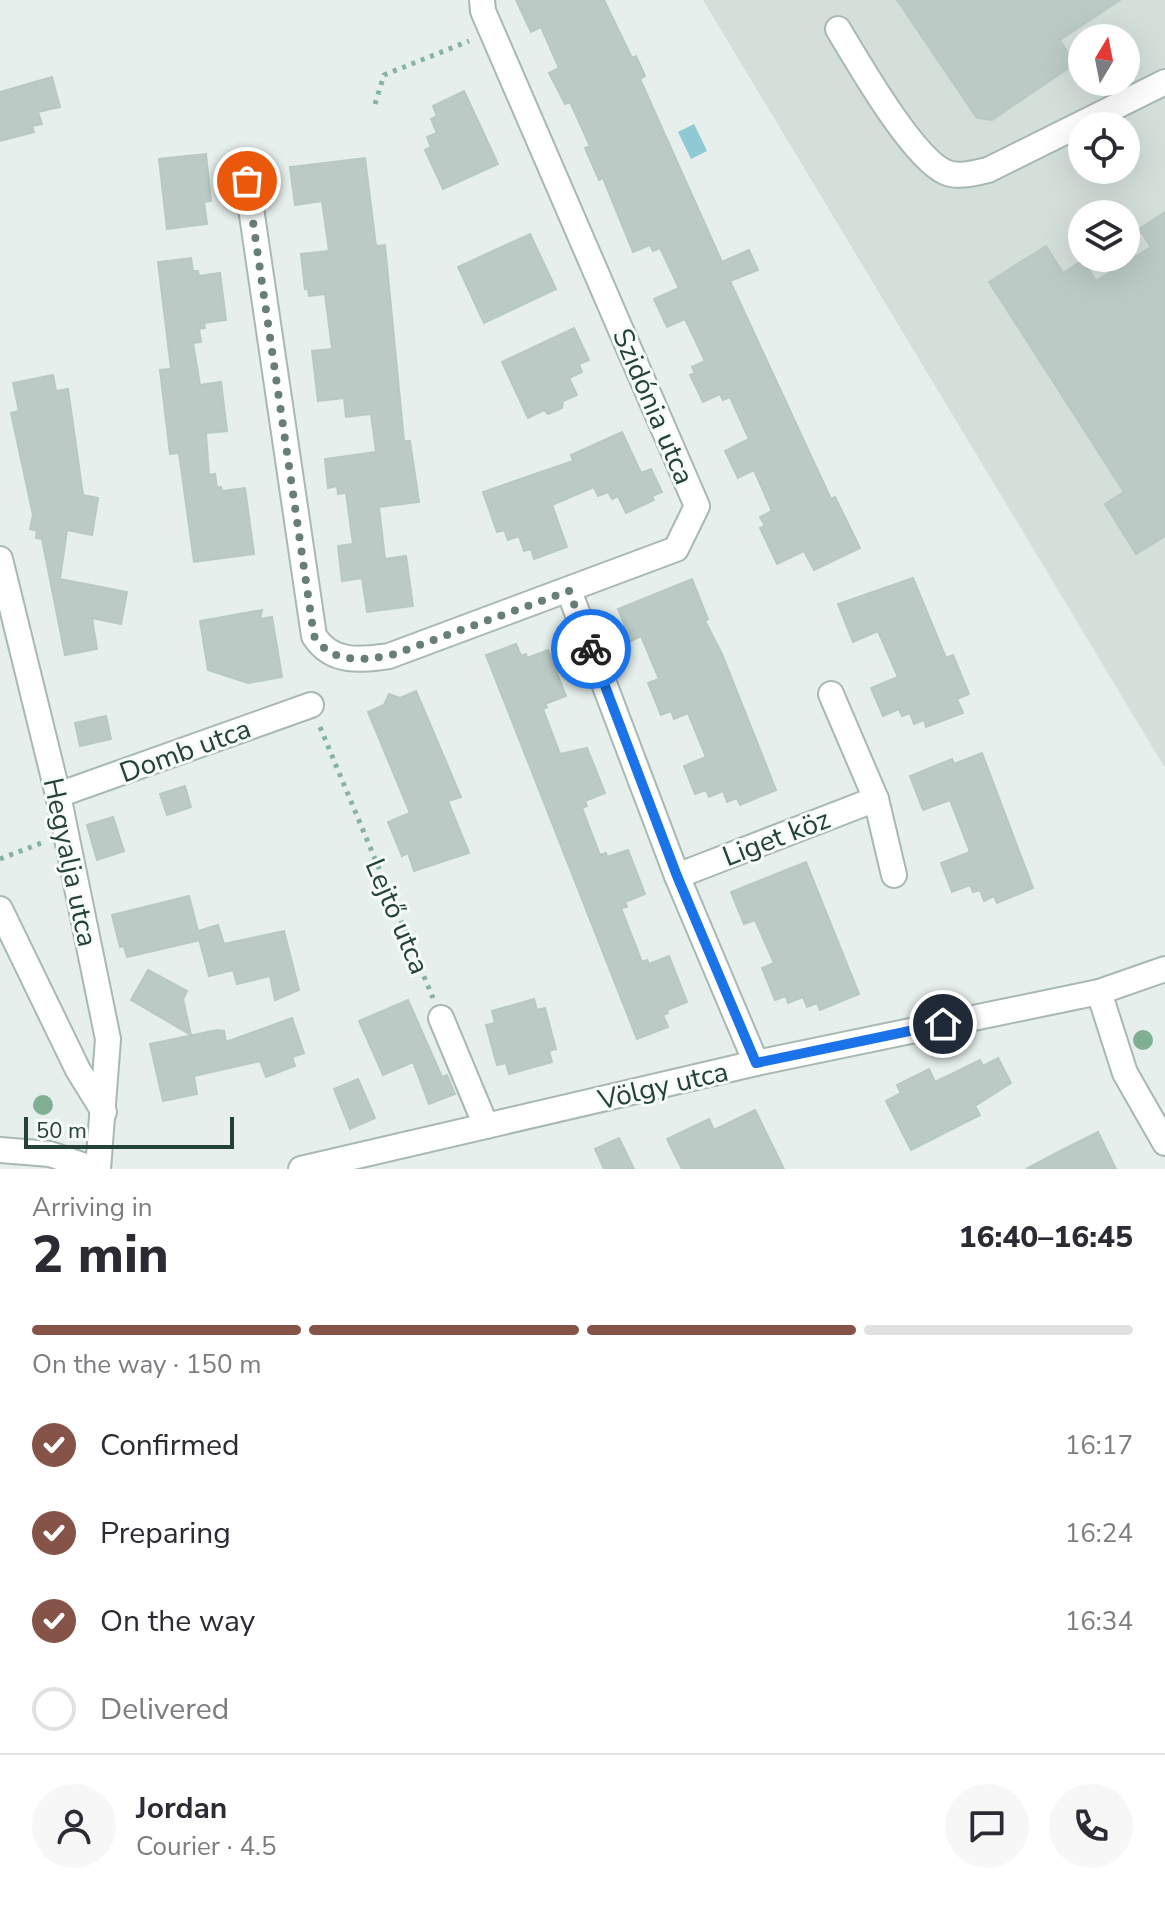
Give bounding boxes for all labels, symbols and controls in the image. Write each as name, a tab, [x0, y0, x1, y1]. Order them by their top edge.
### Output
north arrow	[1068, 24, 1140, 96]
map controls	[1068, 24, 1140, 272]
button: locate	[1068, 112, 1140, 184]
pin	[213, 147, 281, 215]
icon: bag	[225, 159, 269, 203]
button: layers	[1068, 200, 1140, 272]
street label: Szidónia utca	[603, 323, 703, 490]
courier	[551, 609, 631, 689]
icon: bike	[569, 627, 613, 671]
street label: Domb utca	[115, 710, 256, 792]
street label: Hegyalja utca	[34, 774, 106, 950]
street label: Liget köz	[717, 800, 835, 876]
street label: Lejtő utca	[356, 853, 438, 980]
pin	[909, 990, 977, 1058]
icon: home	[921, 1002, 965, 1046]
street label: Völgy utca	[593, 1053, 732, 1120]
scale bar	[24, 1113, 234, 1149]
text: 50 m	[36, 1116, 87, 1146]
text: Arriving in	[32, 1190, 153, 1225]
text: 16:40–16:45	[958, 1217, 1133, 1258]
text: 2 min	[32, 1219, 169, 1290]
text: On the way · 150 m	[32, 1347, 261, 1382]
icon: check	[32, 1423, 76, 1467]
text: Confirmed	[100, 1425, 240, 1466]
text: 16:17	[1065, 1428, 1133, 1463]
icon: check	[32, 1511, 76, 1555]
text: Preparing	[100, 1513, 231, 1554]
text: 16:24	[1065, 1516, 1133, 1551]
icon: check	[32, 1599, 76, 1643]
text: On the way	[100, 1601, 255, 1642]
text: 16:34	[1065, 1604, 1133, 1639]
text: Delivered	[100, 1689, 229, 1730]
button: person	[32, 1784, 116, 1868]
button: chat	[945, 1784, 1029, 1868]
button: phone	[1049, 1784, 1133, 1868]
text: Jordan	[136, 1788, 227, 1829]
text: Courier · 4.5	[136, 1829, 277, 1864]

